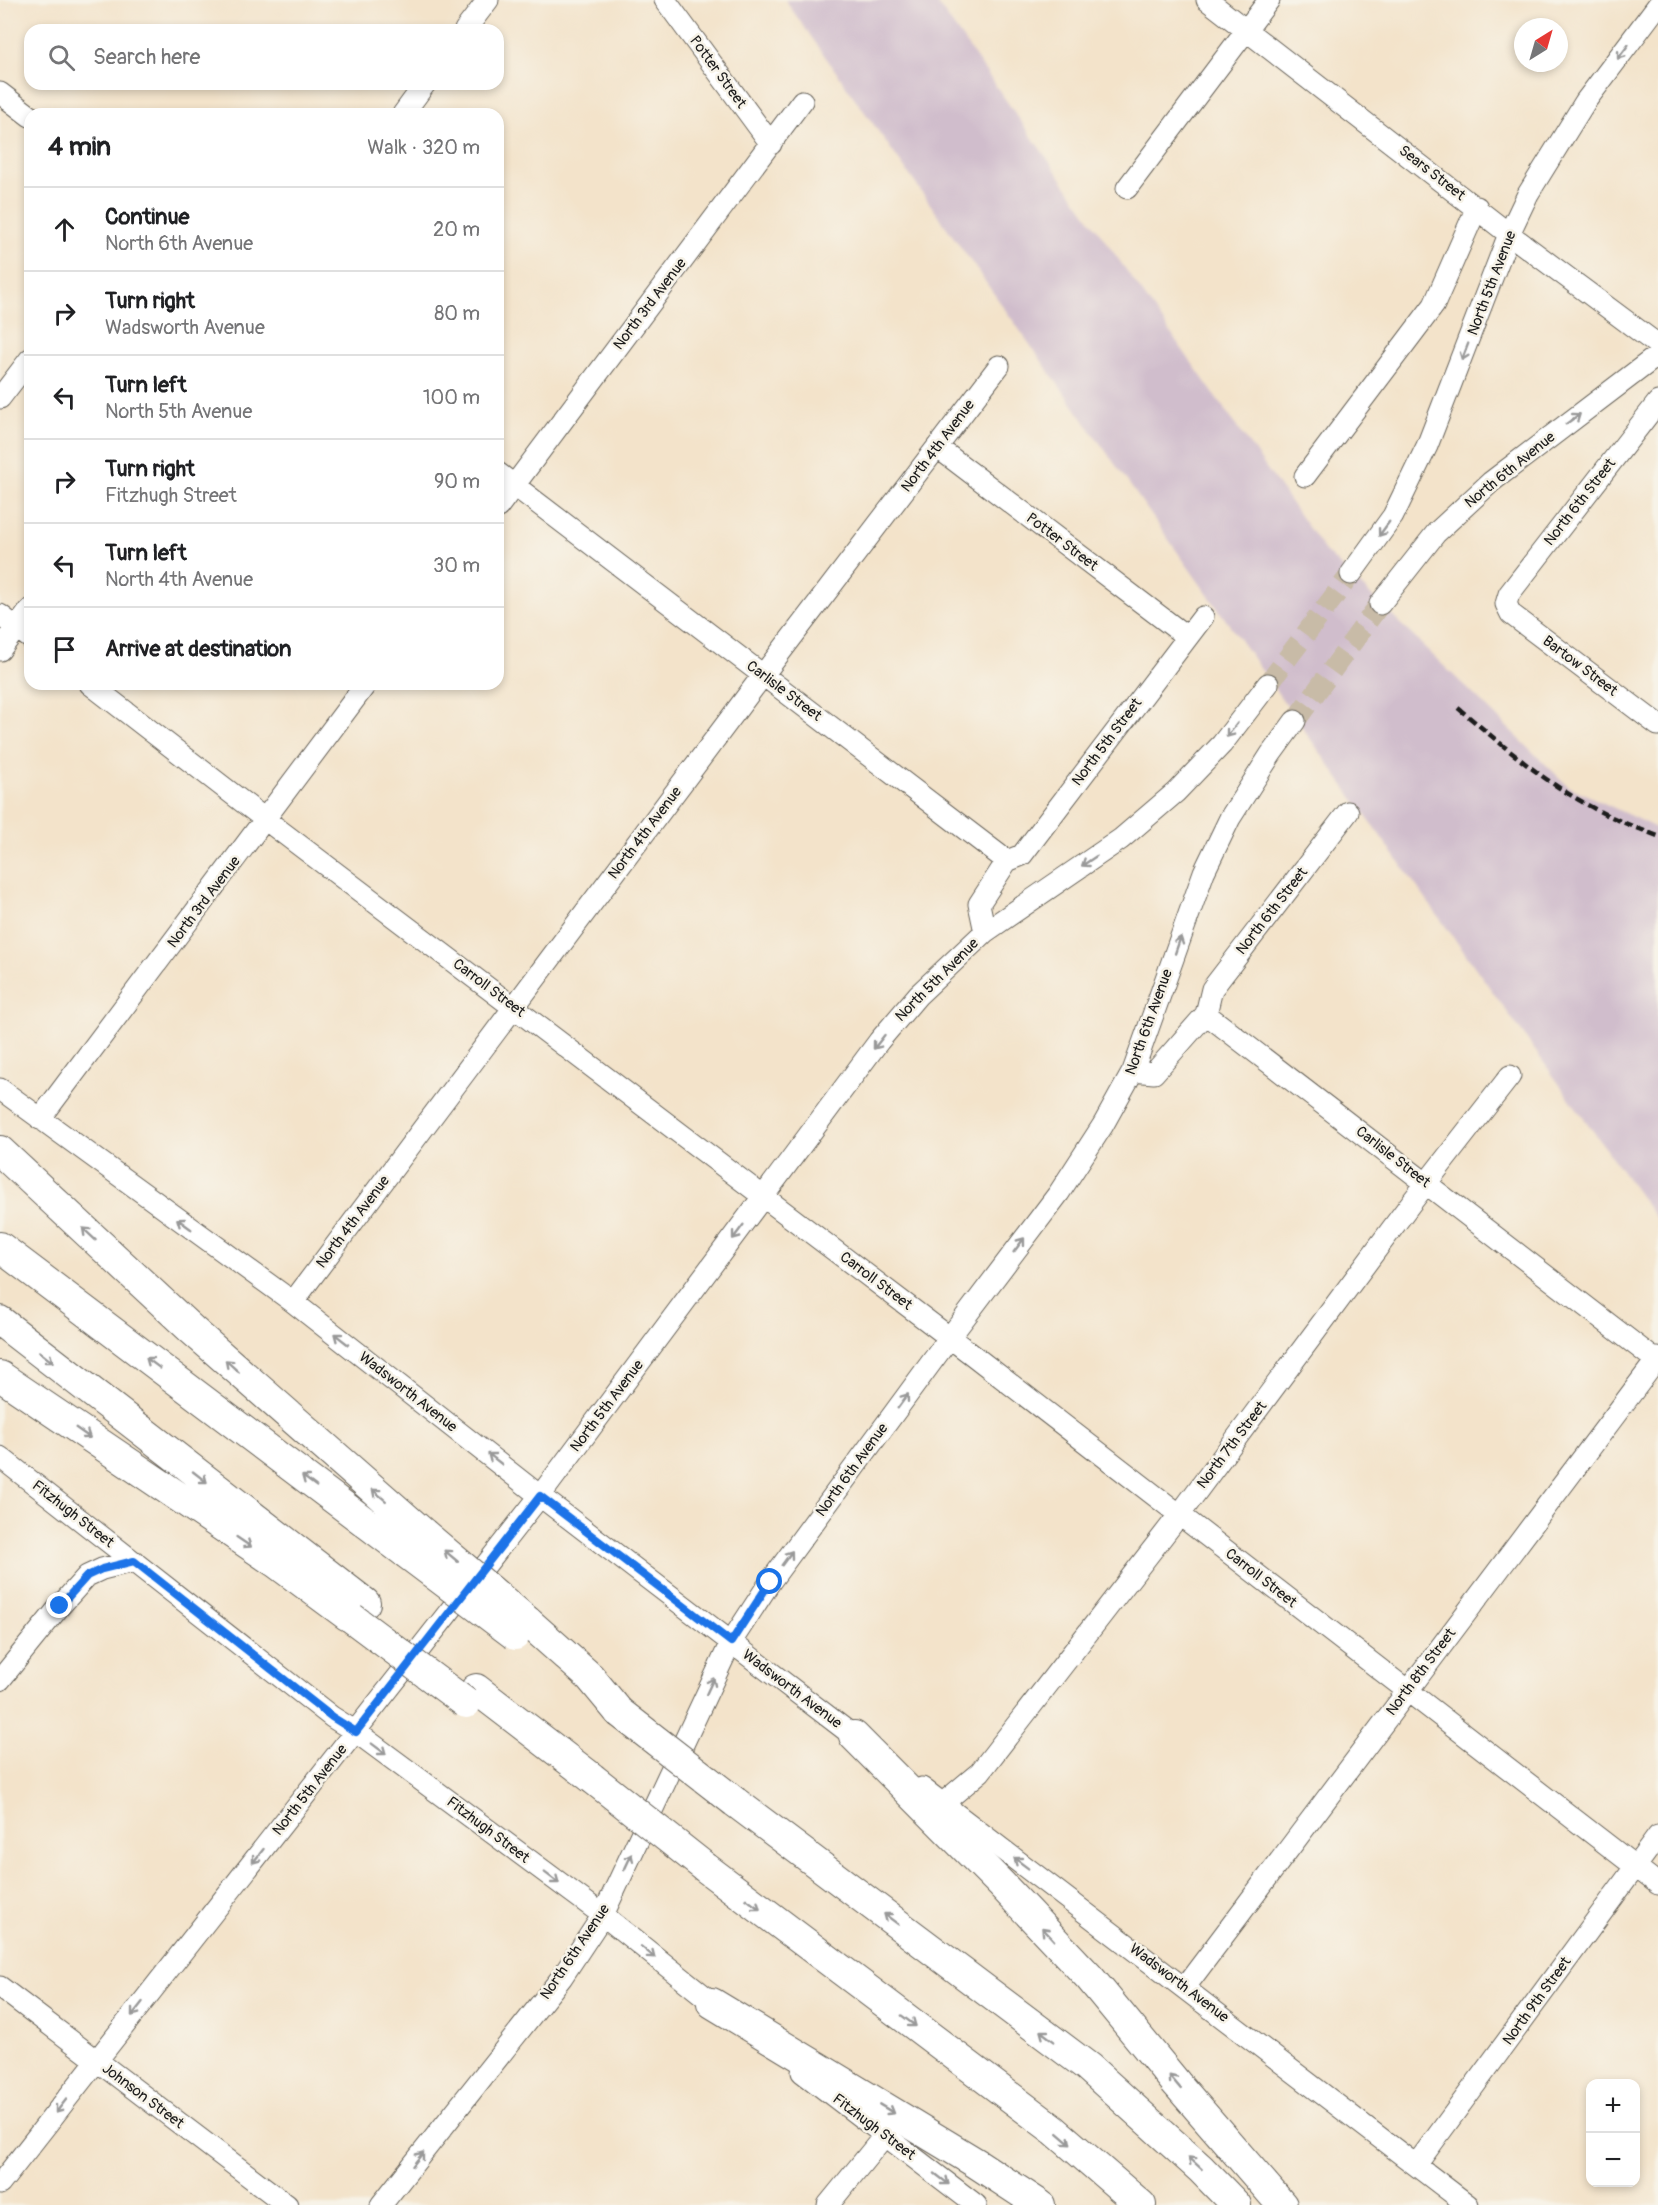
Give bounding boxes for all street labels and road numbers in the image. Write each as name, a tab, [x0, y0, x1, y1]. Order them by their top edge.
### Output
street label: Potter Street	[685, 32, 751, 113]
street label: Sears Street	[1395, 141, 1470, 205]
street label: North 5th Avenue	[1463, 227, 1521, 338]
street label: North 3rd Avenue	[609, 254, 691, 354]
street label: North 4th Avenue	[897, 395, 979, 496]
street label: North 6th Avenue	[1461, 427, 1560, 512]
street label: North 6th Street	[1540, 454, 1621, 549]
street label: Potter Street	[1022, 509, 1102, 576]
street label: Bartow Street	[1539, 632, 1622, 701]
street label: Carlisle Street	[743, 657, 826, 726]
street label: North 5th Street	[1068, 694, 1147, 790]
street label: North 4th Avenue	[604, 782, 686, 883]
street label: North 3rd Avenue	[163, 852, 245, 952]
street label: North 6th Street	[1232, 863, 1313, 958]
street label: North 5th Avenue	[891, 934, 983, 1026]
street label: Carroll Street	[449, 955, 530, 1022]
street label: North 6th Avenue	[1121, 966, 1177, 1077]
street label: Carlisle Street	[1352, 1122, 1435, 1193]
street label: North 4th Avenue	[312, 1171, 394, 1272]
street label: Carroll Street	[836, 1248, 917, 1315]
street label: Wadsworth Avenue	[355, 1348, 462, 1437]
street label: North 5th Avenue	[566, 1356, 648, 1456]
street label: North 7th Street	[1193, 1397, 1272, 1493]
street label: North 6th Avenue	[812, 1419, 893, 1521]
street label: Fitzhugh Street	[28, 1476, 119, 1552]
street label: Carroll Street	[1221, 1544, 1301, 1612]
street label: North 8th Street	[1382, 1624, 1461, 1719]
street label: Wadsworth Avenue	[738, 1645, 846, 1733]
street label: North 5th Avenue	[269, 1740, 352, 1839]
street label: Fitzhugh Street	[443, 1793, 534, 1868]
street label: North 6th Avenue	[536, 1900, 614, 2003]
street label: Wadsworth Avenue	[1125, 1939, 1233, 2027]
street label: North 9th Street	[1499, 1952, 1576, 2049]
street label: Johnson Street	[98, 2059, 188, 2133]
street label: Fitzhugh Street	[829, 2090, 920, 2165]

